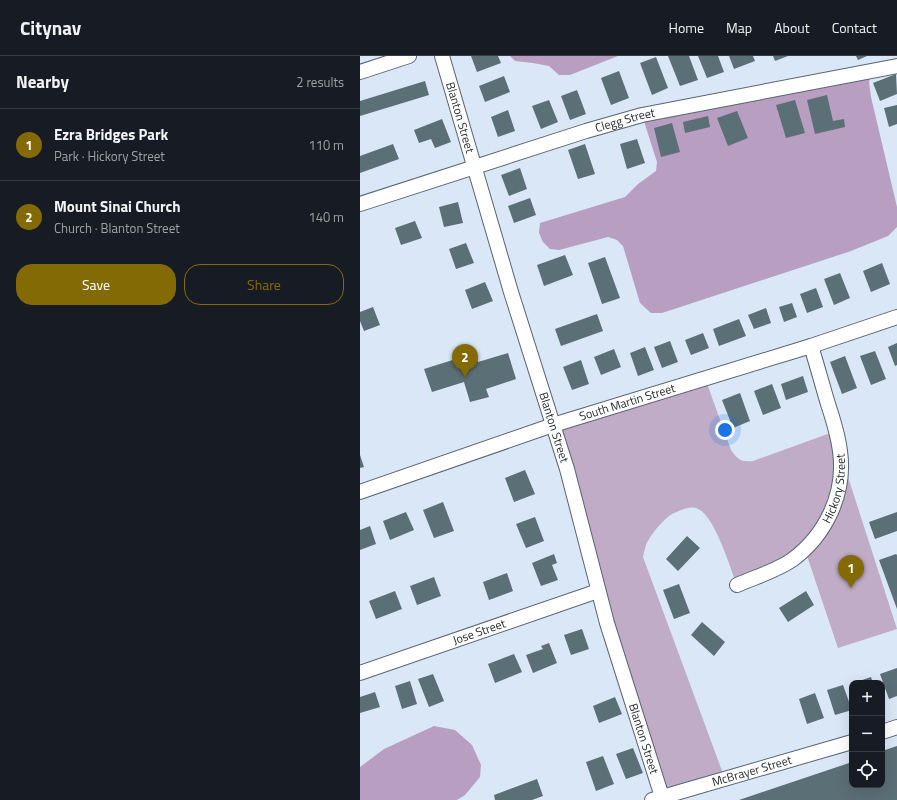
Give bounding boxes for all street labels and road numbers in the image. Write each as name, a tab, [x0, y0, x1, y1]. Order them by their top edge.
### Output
street label: Blanton Street	[441, 79, 480, 156]
street label: Clegg Street	[593, 103, 657, 137]
street label: South Martin Street	[577, 378, 678, 425]
street label: Blanton Street	[534, 390, 575, 466]
street label: Hickory Street	[817, 452, 850, 527]
street label: Jose Street	[450, 613, 509, 649]
street label: Blanton Street	[624, 701, 664, 777]
street label: McBrayer Street	[710, 750, 795, 791]

